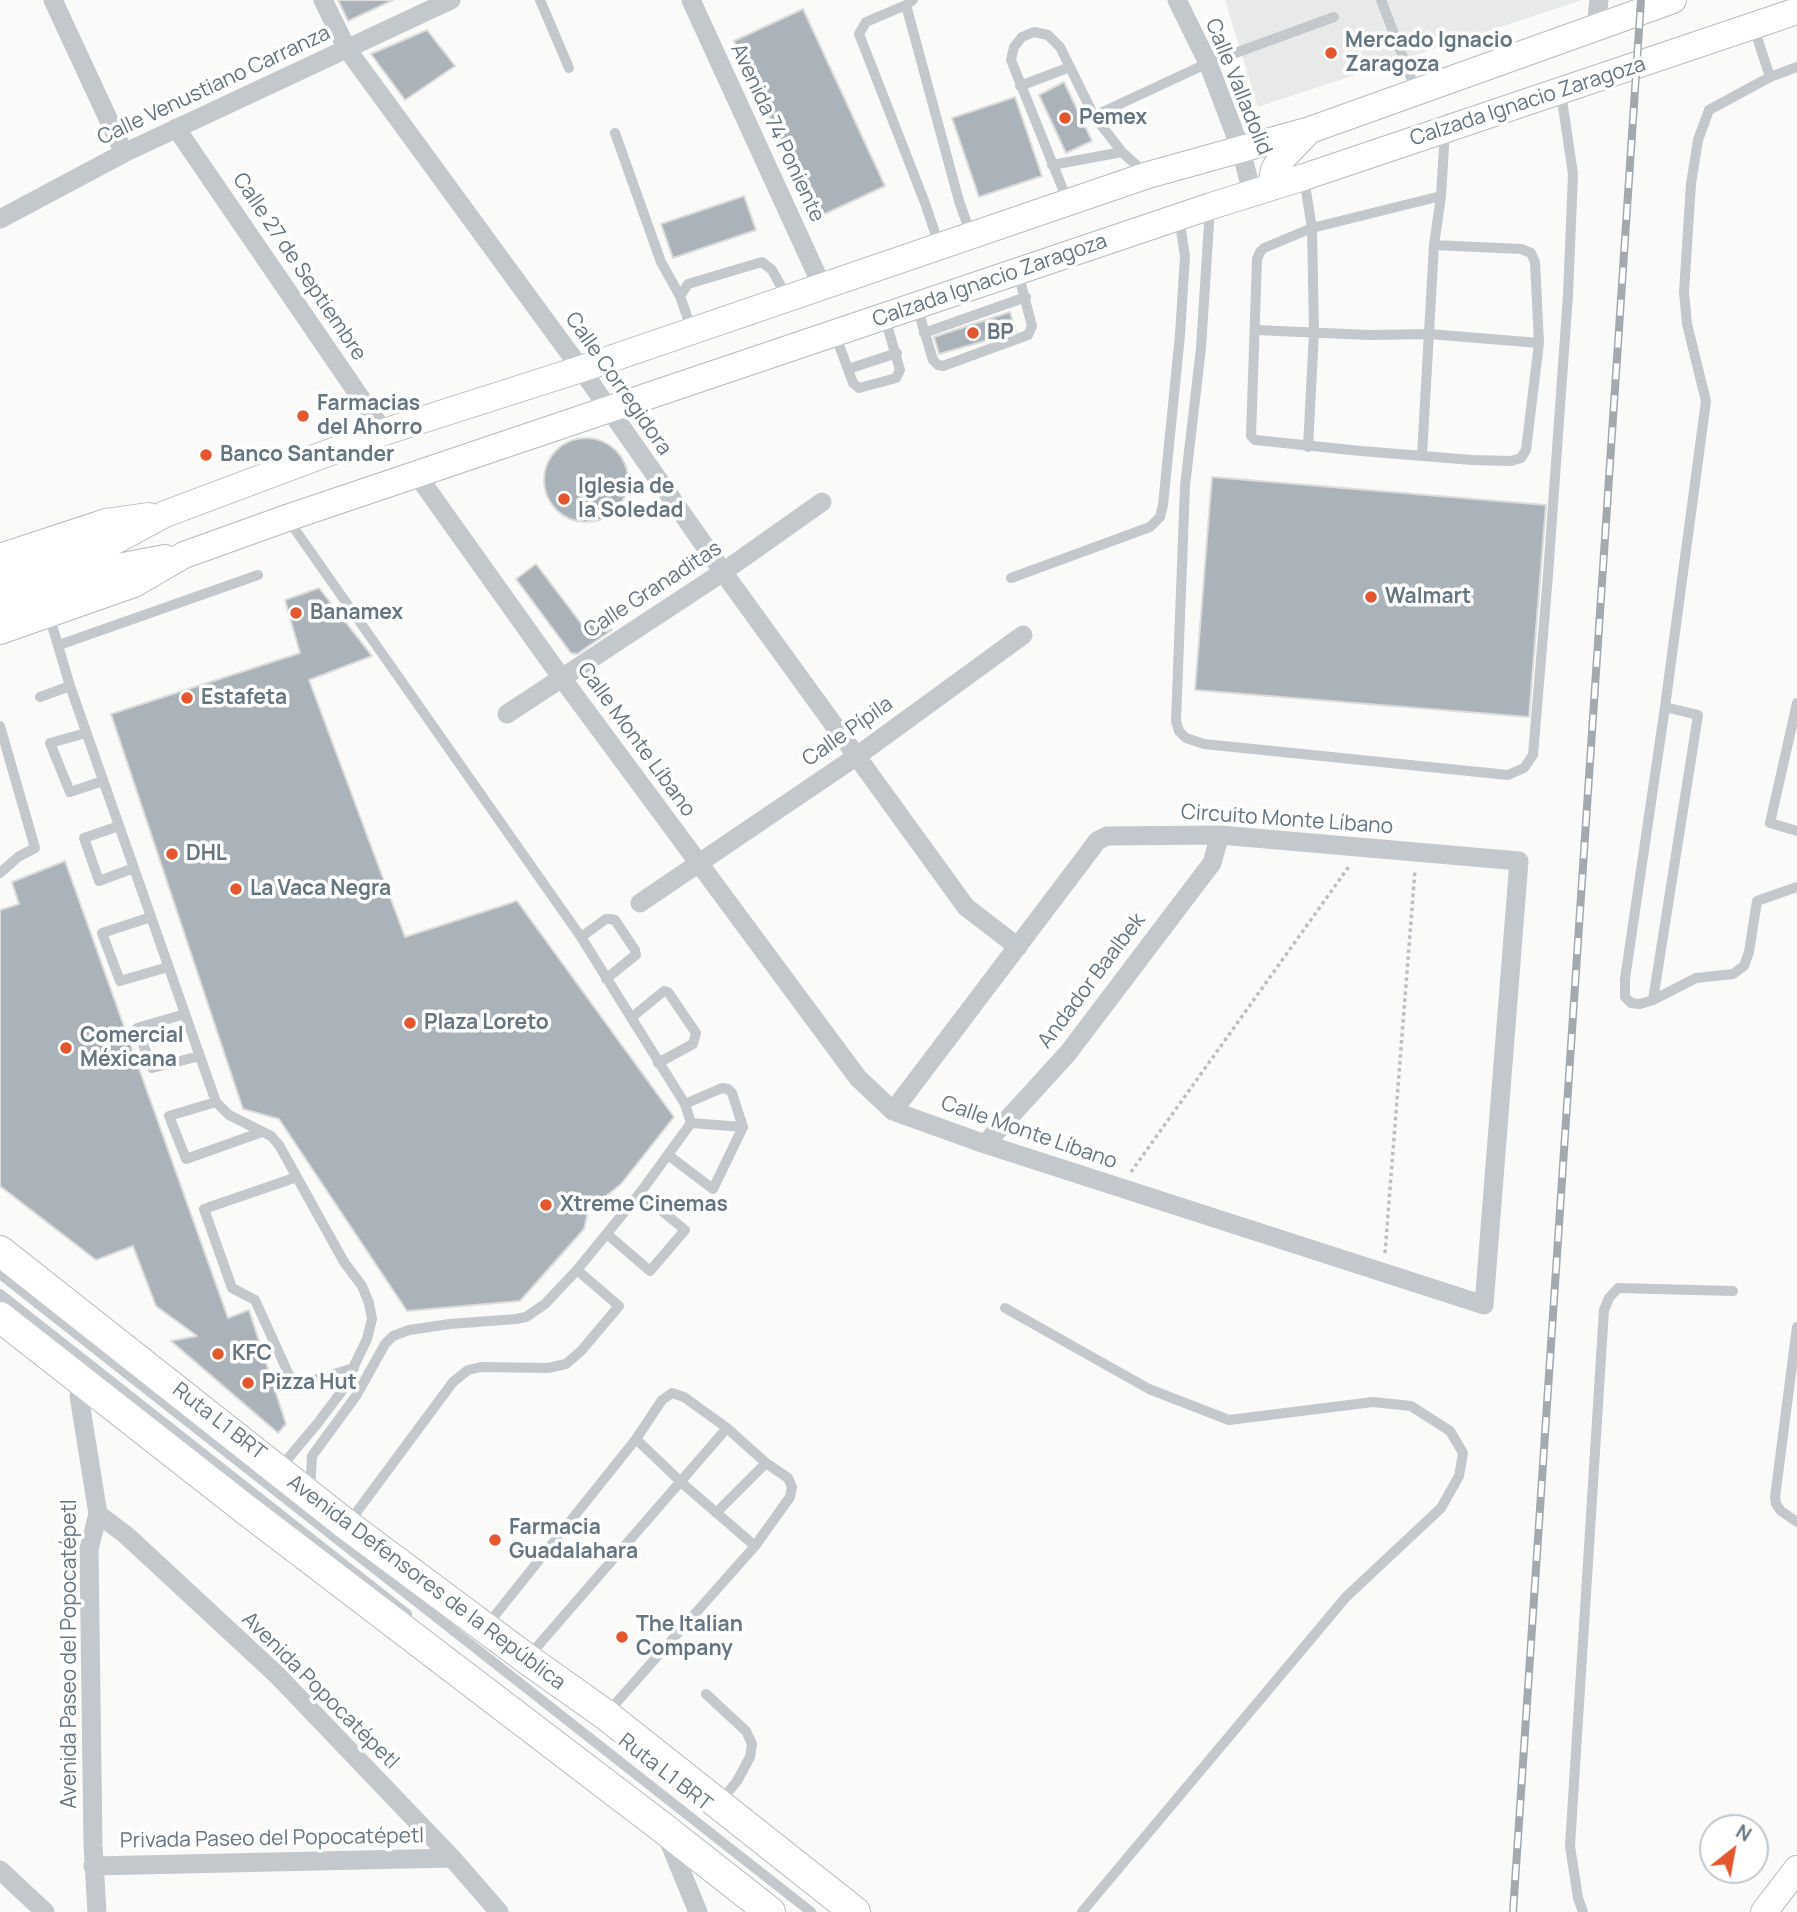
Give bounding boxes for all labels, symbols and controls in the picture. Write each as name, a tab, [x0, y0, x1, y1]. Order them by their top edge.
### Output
street label: Calle Valladolid	[1199, 15, 1277, 159]
street label: Calle Venustiano Carranza	[94, 21, 334, 151]
place label: Mercado Ignacio Zaragoza	[1345, 28, 1513, 78]
street label: Avenida 74 Poniente	[725, 40, 829, 226]
marker: Mercado Ignacio Zaragoza	[1323, 45, 1339, 61]
street label: Calzada Ignacio Zaragoza	[1407, 52, 1649, 152]
place label: Pemex	[1079, 105, 1147, 131]
marker: Pemex	[1057, 110, 1073, 126]
street label: Calle 27 de Septiembre	[227, 168, 371, 366]
street label: Calzada Ignacio Zaragoza	[869, 229, 1111, 333]
street label: Calle Corregidora	[559, 308, 677, 460]
place label: BP	[987, 320, 1014, 346]
marker: BP	[965, 325, 981, 341]
place label: Farmacias del Ahorro	[317, 391, 422, 441]
marker: Farmacias del Ahorro	[295, 408, 311, 424]
place label: Banco Santander	[220, 442, 394, 468]
marker: Banco Santander	[198, 447, 214, 463]
place label: Iglesia de la Soledad	[578, 474, 684, 524]
marker: Iglesia de la Soledad	[556, 491, 572, 507]
street label: Calle Granaditas	[579, 536, 727, 644]
place label: Walmart	[1385, 584, 1471, 610]
marker: Walmart	[1363, 589, 1379, 605]
place label: Banamex	[310, 600, 403, 626]
marker: Banamex	[288, 605, 304, 621]
street label: Calle Monte Líbano	[572, 658, 700, 822]
place label: Estafeta	[201, 685, 287, 711]
marker: Estafeta	[179, 690, 195, 706]
street label: Calle Pípila	[798, 692, 898, 772]
street label: Circuito Monte Líbano	[1180, 800, 1394, 840]
place label: DHL	[186, 841, 227, 867]
marker: DHL	[164, 846, 180, 862]
place label: La Vaca Negra	[250, 876, 391, 902]
marker: La Vaca Negra	[228, 881, 244, 897]
street label: Andador Baalbek	[1033, 908, 1151, 1054]
place label: Plaza Loreto	[424, 1010, 549, 1036]
marker: Plaza Loreto	[402, 1015, 418, 1031]
place label: Comercial Méxicana	[80, 1023, 184, 1073]
marker: Comercial Méxicana	[58, 1040, 74, 1056]
street label: Calle Monte Líbano	[938, 1091, 1120, 1175]
place label: Xtreme Cinemas	[560, 1192, 728, 1218]
marker: Xtreme Cinemas	[538, 1197, 554, 1213]
place label: KFC	[232, 1341, 272, 1367]
marker: KFC	[210, 1346, 226, 1362]
place label: Pizza Hut	[262, 1370, 357, 1396]
marker: Pizza Hut	[240, 1375, 256, 1391]
street label: Ruta L1 BRT	[167, 1378, 271, 1466]
street label: Avenida Defensores de la República	[282, 1470, 570, 1696]
street label: Avenida Paseo del Popocatépetl	[57, 1499, 83, 1809]
place label: Farmacia Guadalahara	[509, 1515, 638, 1565]
marker: Farmacia Guadalahara	[487, 1532, 503, 1548]
street label: Avenida Popocatépetl	[236, 1607, 404, 1775]
place label: The Italian Company	[636, 1612, 743, 1662]
marker: The Italian Company	[614, 1629, 630, 1645]
street label: Ruta L1 BRT	[613, 1729, 717, 1817]
north arrow	[1699, 1814, 1769, 1884]
text: N	[1731, 1818, 1756, 1847]
street label: Privada Paseo del Popocatépetl	[120, 1824, 424, 1854]

